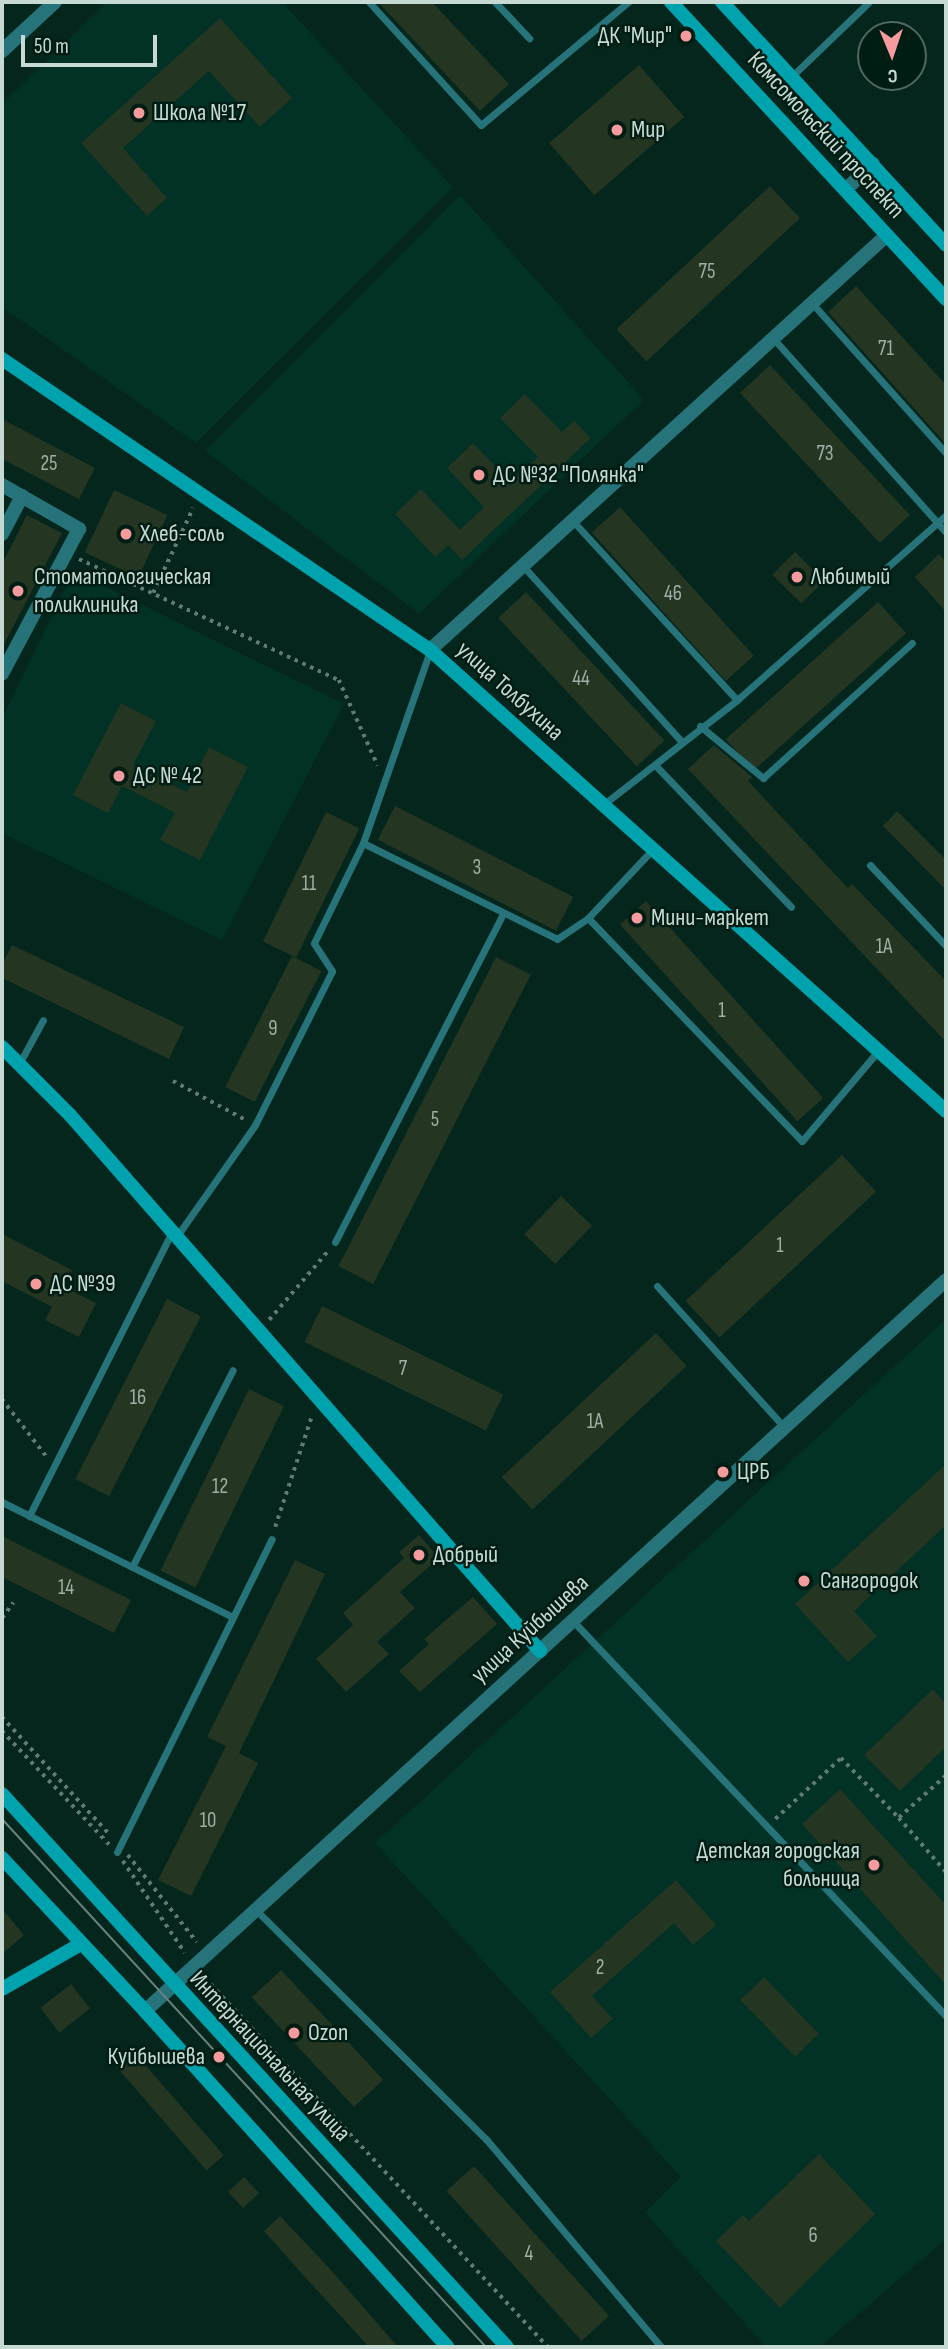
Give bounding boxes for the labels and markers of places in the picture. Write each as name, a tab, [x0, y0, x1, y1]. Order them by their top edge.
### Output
place label: ДК "Мир"	[598, 22, 672, 50]
marker: ДК "Мир"	[678, 28, 694, 44]
place label: Школа №17	[153, 99, 246, 127]
marker: Школа №17	[131, 105, 147, 121]
place label: Мир	[631, 116, 665, 144]
marker: Мир	[609, 122, 625, 138]
place label: ДС №32 "Полянка"	[493, 461, 644, 489]
marker: ДС №32 "Полянка"	[471, 467, 487, 483]
place label: Хлеб-соль	[140, 520, 225, 548]
marker: Хлеб-соль	[118, 526, 134, 542]
place label: Стоматологическая поликлиника	[34, 563, 211, 619]
place label: Любимый	[811, 563, 890, 591]
marker: Любимый	[789, 569, 805, 585]
marker: Стоматологическая поликлиника	[8, 581, 28, 601]
place label: ДС № 42	[133, 762, 202, 790]
marker: ДС № 42	[111, 768, 127, 784]
place label: Мини-маркет	[651, 904, 769, 932]
marker: Мини-маркет	[629, 910, 645, 926]
place label: ДС №39	[50, 1270, 116, 1298]
marker: ДС №39	[28, 1276, 44, 1292]
place label: ЦРБ	[737, 1458, 770, 1486]
marker: ЦРБ	[715, 1464, 731, 1480]
place label: Добрый	[433, 1541, 498, 1569]
marker: Добрый	[411, 1547, 427, 1563]
place label: Сангородок	[820, 1567, 918, 1595]
marker: Сангородок	[794, 1571, 814, 1591]
place label: Детская городская больница	[697, 1837, 860, 1893]
marker: Детская городская больница	[866, 1857, 882, 1873]
place label: Ozon	[308, 2019, 348, 2047]
marker: Ozon	[286, 2025, 302, 2041]
place label: Куйбышева	[108, 2043, 205, 2071]
marker: Куйбышева	[211, 2049, 227, 2065]

